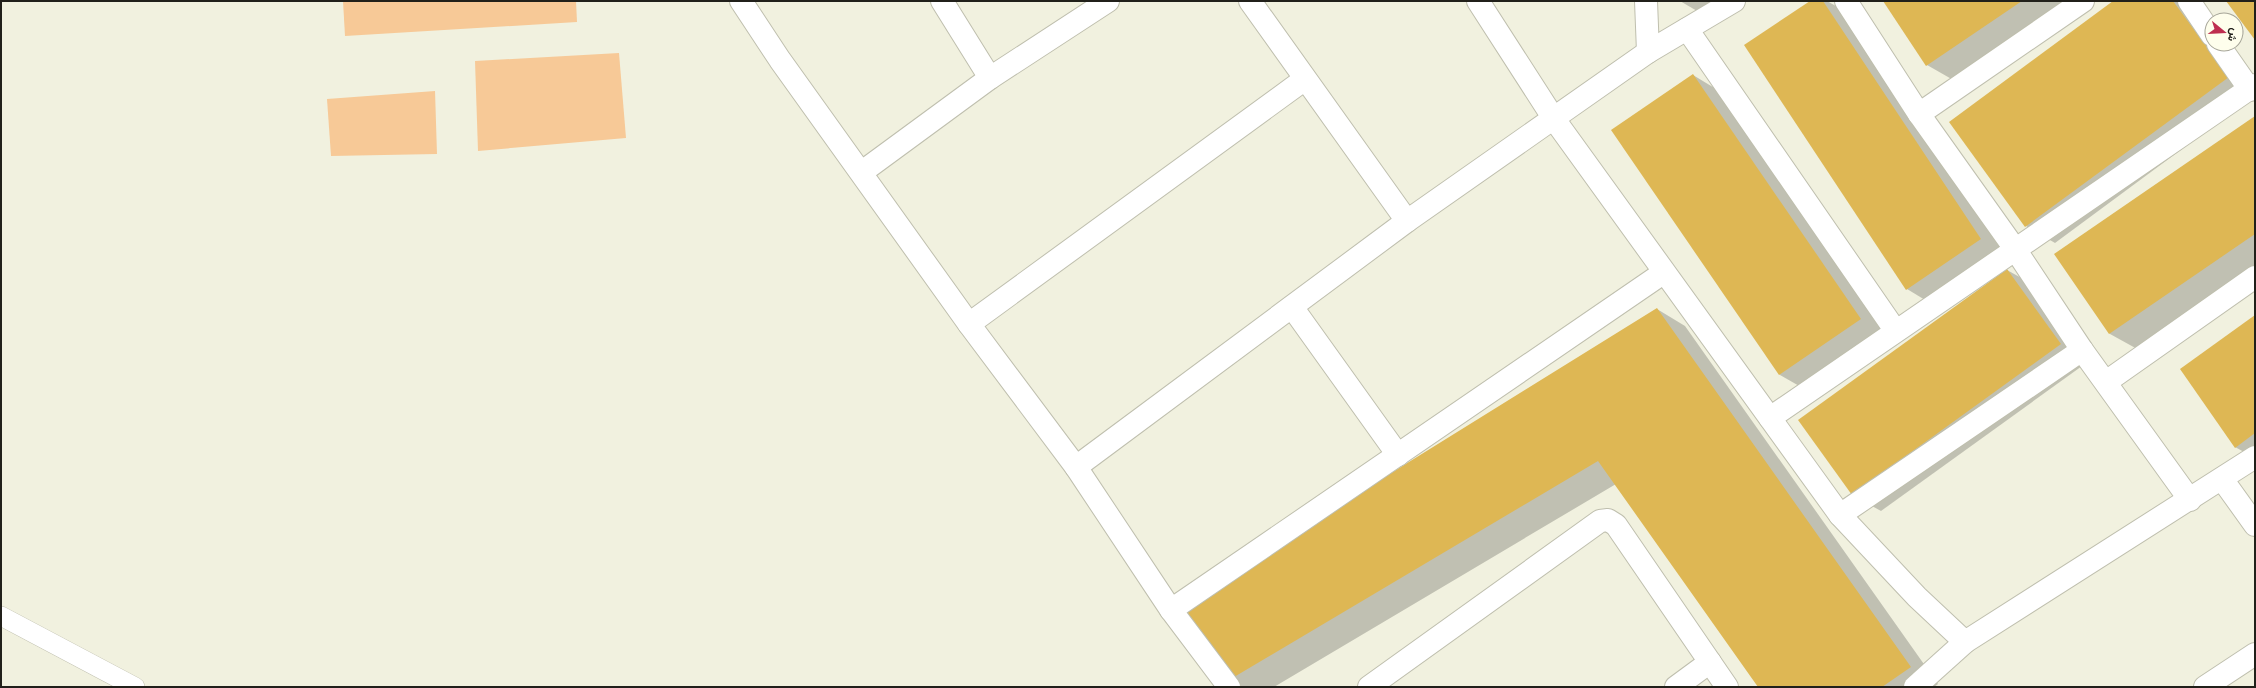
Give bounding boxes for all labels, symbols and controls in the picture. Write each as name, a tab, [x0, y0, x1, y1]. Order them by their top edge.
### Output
north arrow	[2204, 12, 2244, 52]
text: ش	[2225, 27, 2241, 43]

